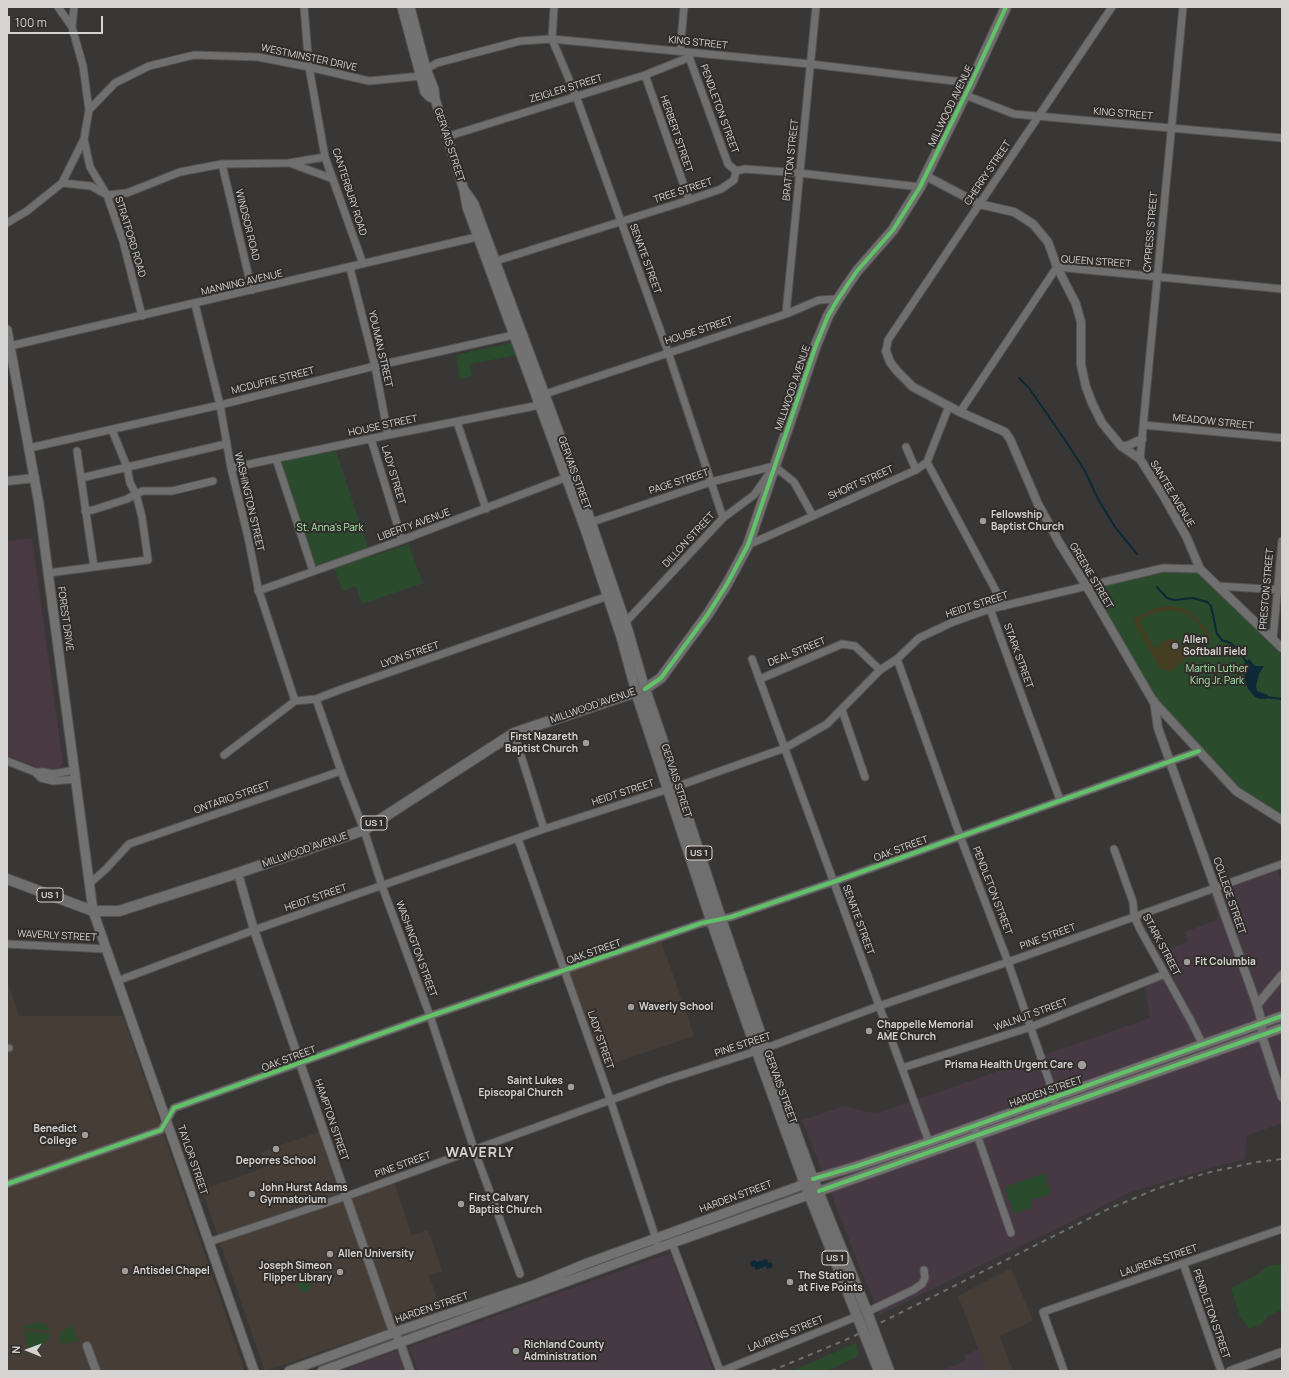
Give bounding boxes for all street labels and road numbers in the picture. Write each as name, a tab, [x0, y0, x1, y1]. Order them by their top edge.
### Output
street label: KING STREET	[668, 34, 728, 52]
street label: WESTMINSTER DRIVE	[260, 42, 358, 74]
street label: PENDLETON STREET	[697, 63, 741, 155]
street label: MILLWOOD AVENUE	[926, 63, 976, 149]
street label: ZEIGLER STREET	[528, 72, 604, 106]
street label: HERBERT STREET	[657, 94, 695, 174]
street label: KING STREET	[1093, 105, 1153, 123]
street label: GERVAIS STREET	[431, 107, 467, 183]
street label: BRATTON STREET	[781, 118, 801, 202]
street label: CHERRY STREET	[962, 138, 1014, 208]
street label: CANTERBURY ROAD	[329, 147, 369, 237]
street label: TREE STREET	[652, 176, 714, 206]
street label: WINDSOR ROAD	[232, 188, 262, 262]
street label: CYPRESS STREET	[1142, 191, 1160, 273]
street label: STRATFORD ROAD	[112, 195, 148, 279]
street label: SENATE STREET	[627, 222, 663, 296]
street label: QUEEN STREET	[1061, 254, 1131, 270]
street label: MANNING AVENUE	[200, 268, 284, 298]
street label: YOUMAN STREET	[365, 309, 395, 389]
street label: HOUSE STREET	[664, 314, 734, 348]
street label: MILLWOOD AVENUE	[773, 344, 813, 432]
street label: MCDUFFIE STREET	[230, 365, 316, 397]
street label: MEADOW STREET	[1172, 412, 1254, 432]
street label: HOUSE STREET	[347, 413, 419, 439]
street label: GERVAIS STREET	[555, 435, 593, 511]
street label: LADY STREET	[378, 444, 408, 506]
street label: WASHINGTON STREET	[232, 451, 266, 553]
street label: SANTEE AVENUE	[1147, 458, 1197, 530]
street label: SHORT STREET	[826, 463, 896, 503]
street label: PAGE STREET	[648, 467, 710, 497]
street label: LIBERTY AVENUE	[376, 506, 452, 544]
street label: DILLON STREET	[660, 510, 718, 570]
street label: GREENE STREET	[1067, 541, 1115, 611]
street label: PRESTON STREET	[1257, 548, 1277, 630]
street label: FOREST DRIVE	[55, 586, 75, 652]
street label: HEIDT STREET	[944, 589, 1010, 621]
street label: STARK STREET	[1001, 622, 1035, 690]
street label: DEAL STREET	[766, 635, 828, 669]
street label: LYON STREET	[379, 639, 441, 671]
street label: MILLWOOD AVENUE	[549, 686, 637, 726]
street label: GERVAIS STREET	[658, 743, 694, 819]
street label: HEIDT STREET	[590, 777, 656, 809]
street label: ONTARIO STREET	[192, 779, 272, 817]
road number: US 1	[361, 816, 387, 830]
street label: MILLWOOD AVENUE	[261, 830, 349, 870]
street label: OAK STREET	[872, 834, 930, 864]
street label: PENDLETON STREET	[970, 845, 1014, 937]
road number: US 1	[686, 846, 712, 860]
street label: COLLEGE STREET	[1210, 856, 1248, 936]
street label: HEIDT STREET	[283, 882, 349, 914]
street label: SENATE STREET	[840, 883, 876, 957]
road number: US 1	[37, 888, 63, 902]
street label: WASHINGTON STREET	[393, 899, 439, 999]
street label: STARK STREET	[1140, 912, 1182, 978]
street label: PINE STREET	[1018, 921, 1078, 953]
street label: WAVERLY STREET	[17, 928, 97, 944]
street label: OAK STREET	[565, 937, 623, 967]
street label: WALNUT STREET	[992, 996, 1070, 1034]
street label: LADY STREET	[584, 1009, 616, 1071]
street label: PINE STREET	[713, 1030, 773, 1060]
street label: OAK STREET	[260, 1044, 318, 1074]
street label: GERVAIS STREET	[761, 1049, 799, 1125]
street label: HARDEN STREET	[1008, 1074, 1084, 1110]
street label: HAMPTON STREET	[311, 1078, 351, 1162]
street label: TAYLOR STREET	[174, 1123, 210, 1197]
street label: PINE STREET	[373, 1149, 433, 1181]
street label: HARDEN STREET	[698, 1178, 774, 1216]
street label: LAURENS STREET	[1119, 1242, 1199, 1280]
road number: US 1	[822, 1251, 848, 1265]
street label: PENDLETON STREET	[1190, 1268, 1232, 1360]
street label: HARDEN STREET	[394, 1290, 470, 1326]
street label: LAURENS STREET	[746, 1313, 826, 1355]

